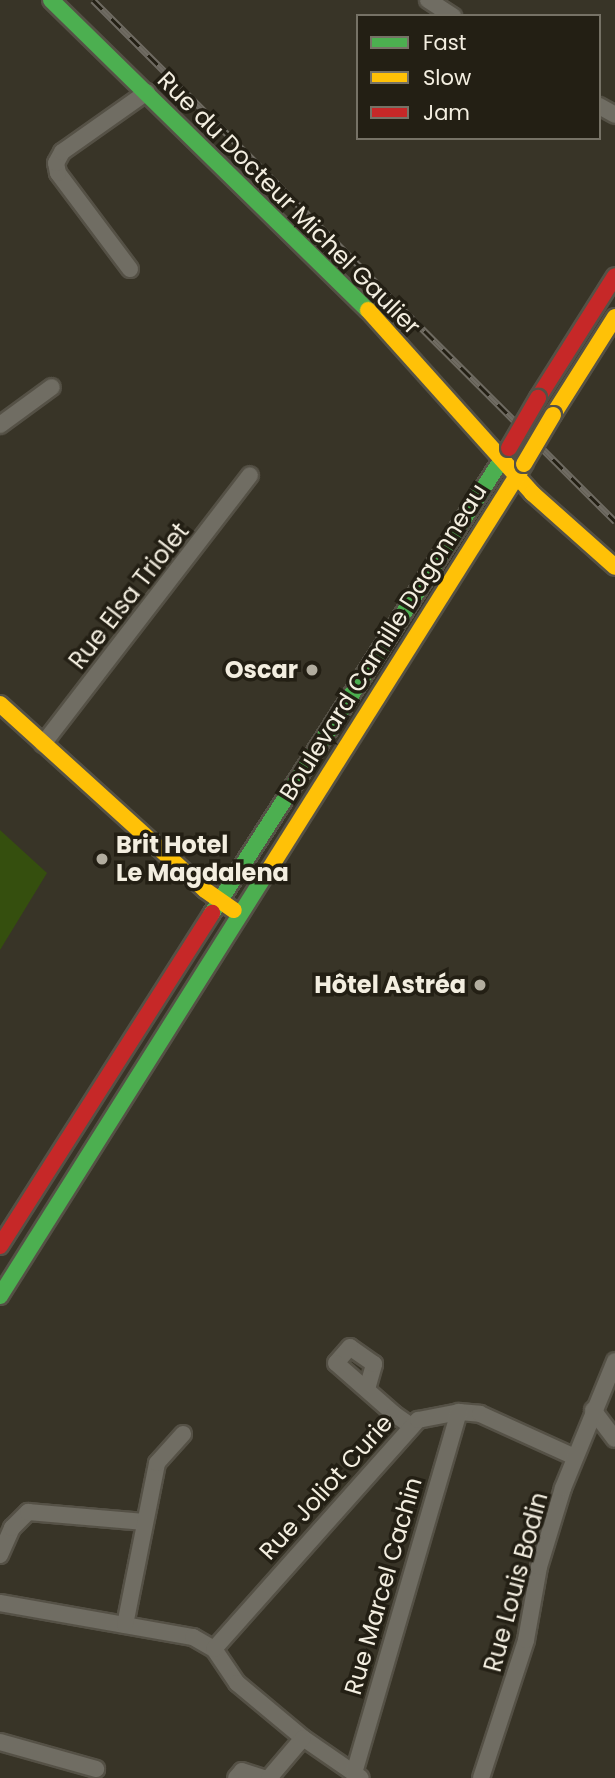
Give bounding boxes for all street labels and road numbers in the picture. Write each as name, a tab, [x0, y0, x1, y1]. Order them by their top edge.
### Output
street label: Rue du Docteur Michel Gaulier	[152, 66, 426, 340]
street label: Boulevard Camille Dagonneau	[273, 478, 493, 806]
street label: Rue Elsa Triolet	[63, 517, 195, 675]
street label: Rue Joliot Curie	[253, 1409, 399, 1565]
street label: Rue Marcel Cachin	[338, 1474, 428, 1698]
street label: Rue Louis Bodin	[478, 1489, 554, 1675]

